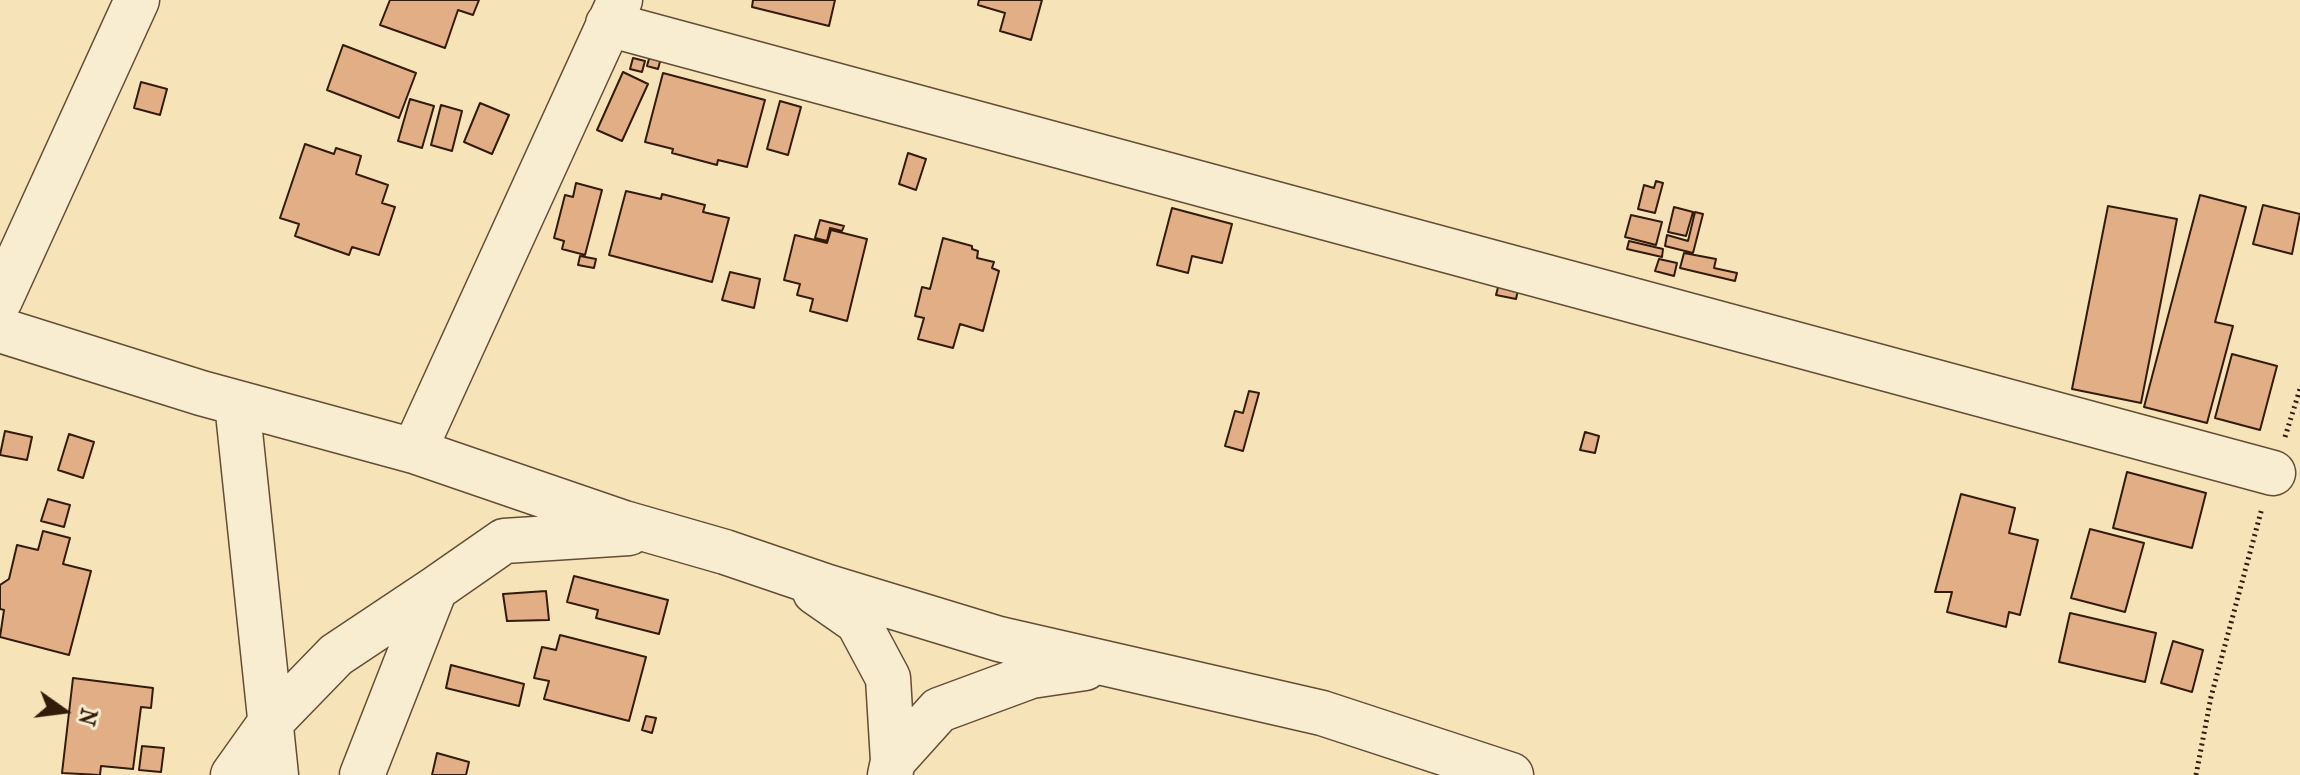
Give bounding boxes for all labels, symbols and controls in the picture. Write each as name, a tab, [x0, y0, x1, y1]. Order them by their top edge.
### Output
north arrow	[24, 671, 104, 751]
text: N	[73, 706, 102, 728]

